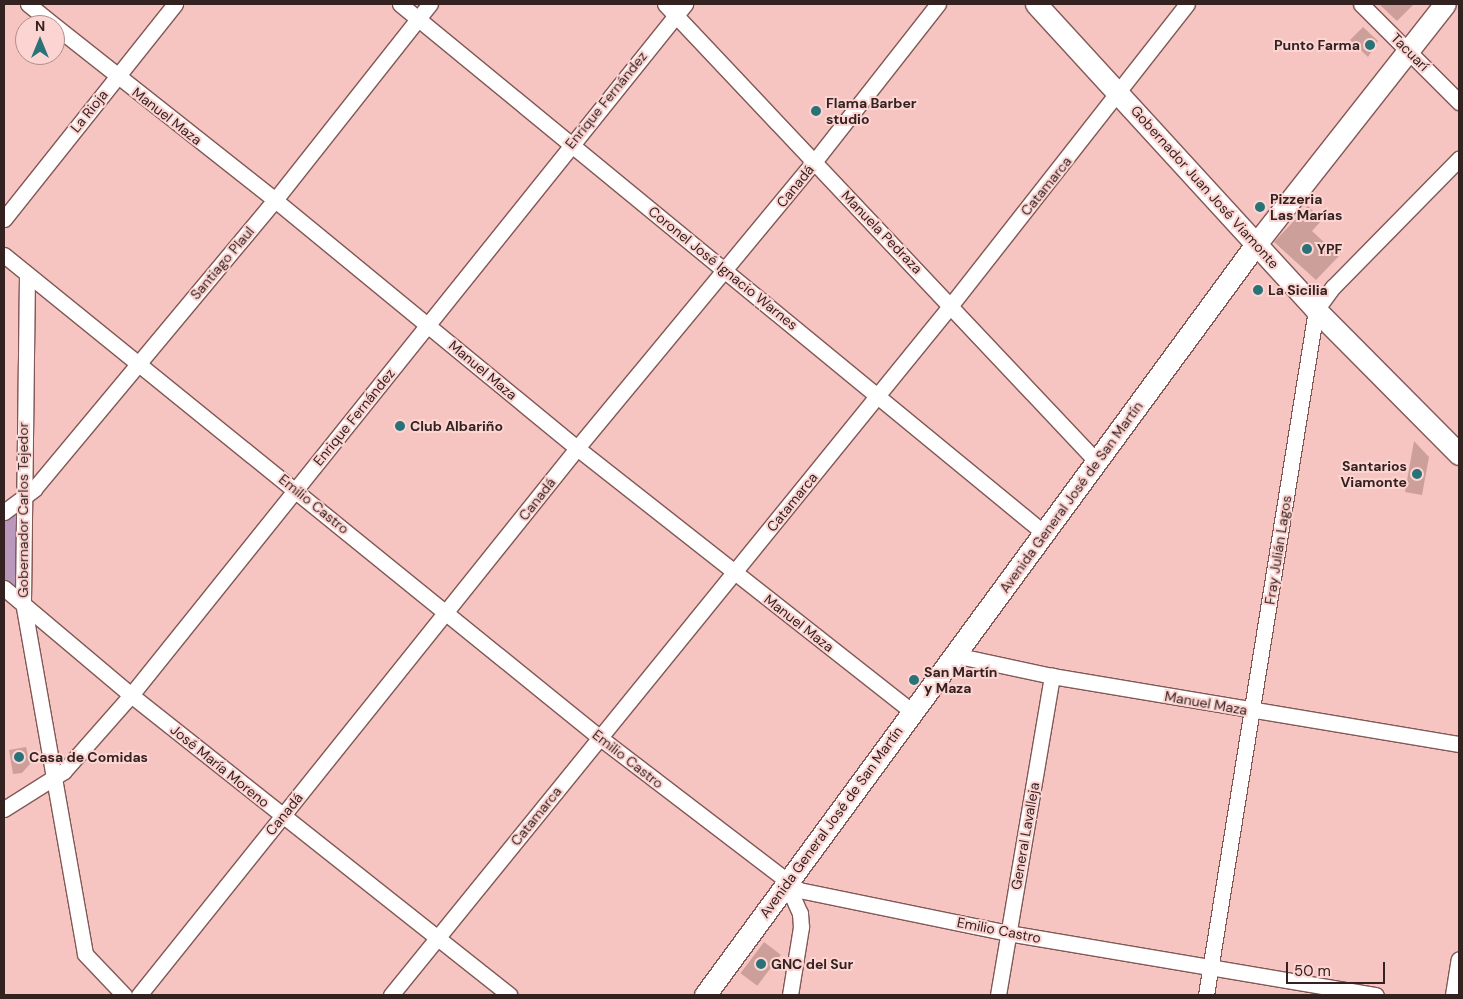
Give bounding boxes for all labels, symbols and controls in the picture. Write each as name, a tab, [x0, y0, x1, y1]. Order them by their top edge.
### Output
north arrow	[15, 15, 65, 65]
text: N	[35, 17, 45, 35]
street label: Tacuarí	[1388, 30, 1432, 74]
place label: Punto Farma	[1274, 37, 1360, 53]
marker: Punto Farma	[1364, 39, 1376, 51]
street label: Enrique Fernández	[562, 48, 650, 152]
street label: Manuel Maza	[129, 84, 205, 148]
street label: La Rioja	[67, 86, 111, 136]
place label: Flama Barber studio	[826, 95, 917, 128]
street label: Gobernador Juan José Viamonte	[1127, 102, 1283, 272]
marker: Flama Barber studio	[810, 105, 822, 117]
street label: Catamarca	[1017, 153, 1075, 219]
street label: Canadá	[773, 161, 817, 211]
street label: Manuela Pedraza	[838, 187, 926, 277]
place label: Pizzeria Las Marías	[1270, 191, 1342, 223]
marker: Pizzeria Las Marías	[1254, 201, 1266, 213]
street label: Coronel José Ignacio Warnes	[645, 203, 801, 333]
street label: Santiago Plaul	[187, 223, 257, 303]
place label: YPF	[1317, 241, 1342, 257]
marker: YPF	[1301, 243, 1313, 255]
place label: La Sicilia	[1268, 282, 1328, 298]
marker: La Sicilia	[1252, 284, 1264, 296]
street label: Manuel Maza	[446, 337, 520, 403]
street label: Enrique Fernández	[310, 365, 398, 469]
street label: Avenida General José de San Martín	[996, 398, 1146, 596]
place label: Club Albariño	[410, 418, 503, 434]
marker: Club Albariño	[394, 420, 406, 432]
street label: Gobernador Carlos Tejedor	[15, 422, 31, 598]
place label: Santarios Viamonte	[1340, 458, 1407, 491]
marker: Santarios Viamonte	[1411, 468, 1423, 480]
street label: Catamarca	[763, 469, 821, 535]
street label: Emilio Castro	[276, 471, 352, 537]
street label: Canadá	[515, 474, 559, 524]
street label: Fray Julián Lagos	[1261, 494, 1295, 606]
street label: Manuel Maza	[761, 591, 837, 655]
place label: San Martín y Maza	[924, 664, 997, 696]
marker: San Martín y Maza	[908, 674, 920, 686]
street label: Manuel Maza	[1163, 687, 1249, 719]
street label: José María Moreno	[167, 721, 273, 811]
street label: Avenida General José de San Martín	[756, 723, 906, 921]
street label: Emilio Castro	[589, 726, 667, 792]
place label: Casa de Comidas	[29, 749, 148, 765]
marker: Casa de Comidas	[13, 751, 25, 763]
street label: General Lavalleja	[1007, 781, 1043, 891]
street label: Catamarca	[507, 783, 565, 849]
street label: Canadá	[262, 789, 306, 839]
street label: Emilio Castro	[956, 914, 1042, 946]
scale bar	[1288, 952, 1387, 984]
place label: GNC del Sur	[771, 956, 853, 972]
marker: GNC del Sur	[755, 958, 767, 970]
text: 50 m	[1294, 961, 1331, 981]

